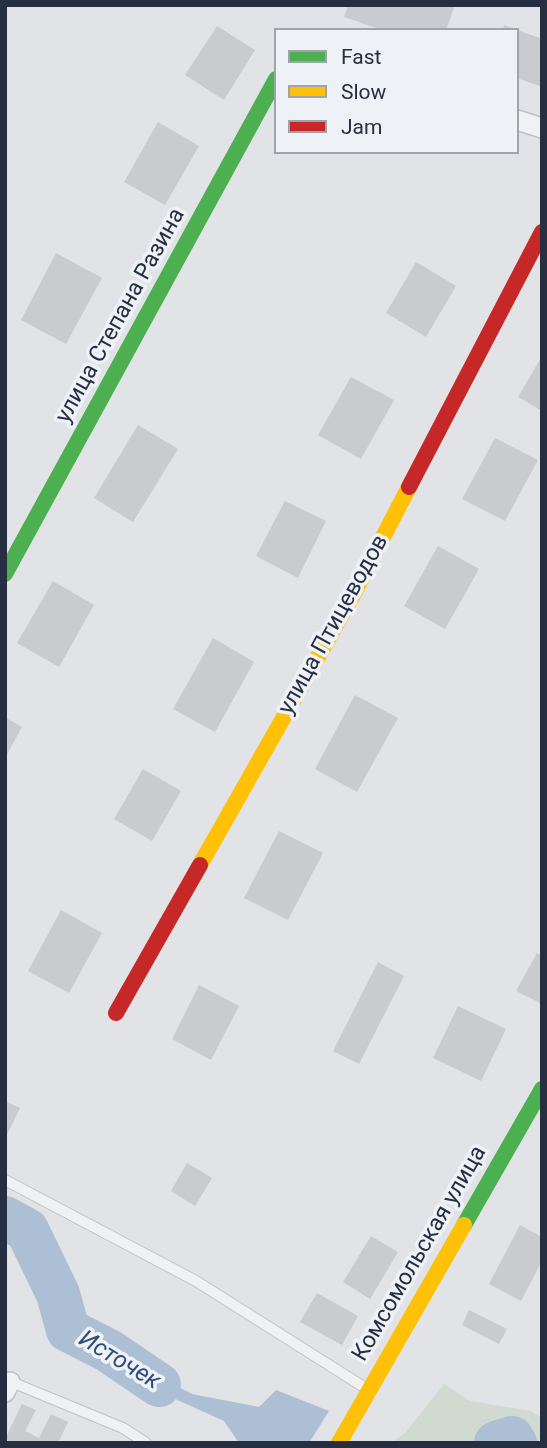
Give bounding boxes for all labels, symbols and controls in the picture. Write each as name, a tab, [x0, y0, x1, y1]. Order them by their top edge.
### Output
legend	[274, 28, 519, 154]
text: Fast	[341, 45, 381, 69]
text: Slow	[341, 80, 386, 104]
text: Jam	[341, 115, 382, 139]
street label: улица Степана Разина	[50, 204, 192, 428]
street label: улица Птицеводов	[273, 530, 395, 720]
street label: Комсомольская улица	[347, 1141, 493, 1367]
water label: Источек	[73, 1325, 165, 1397]

